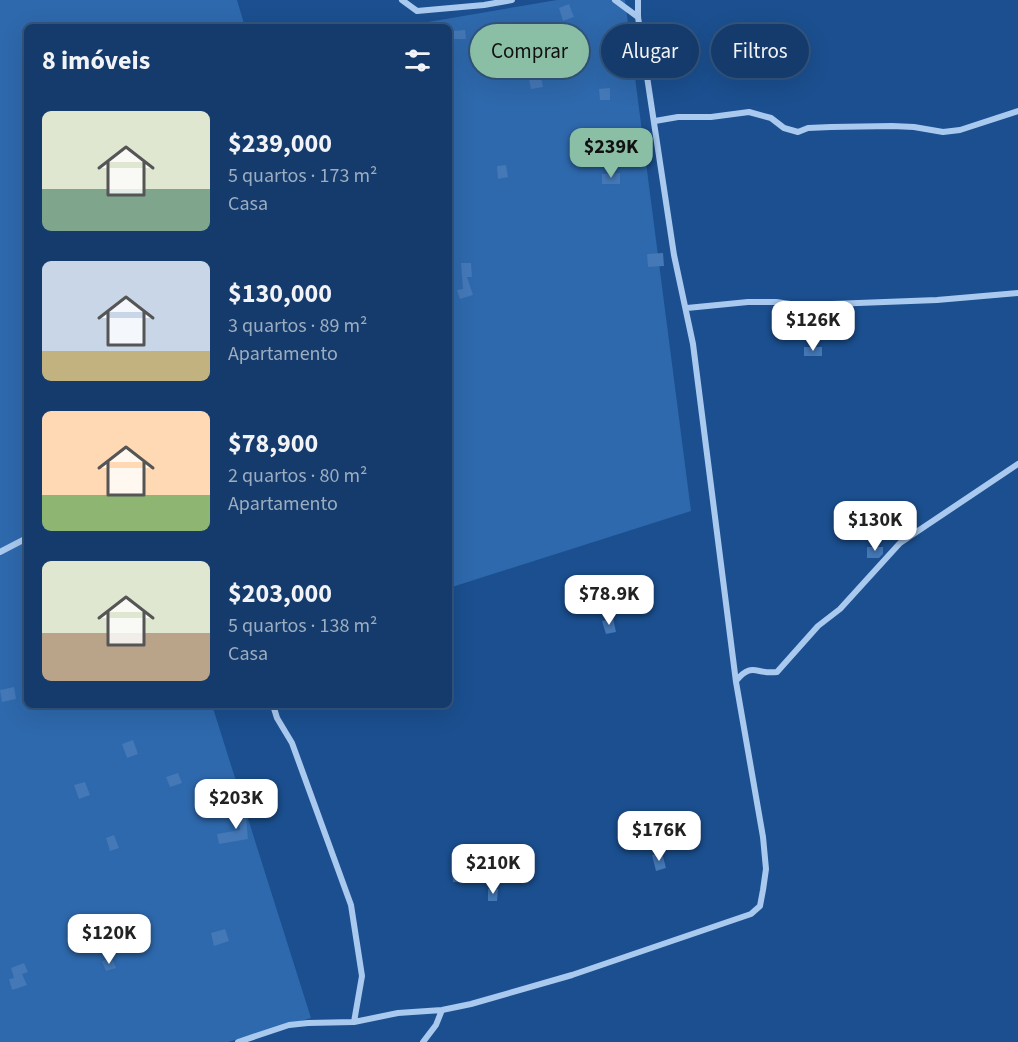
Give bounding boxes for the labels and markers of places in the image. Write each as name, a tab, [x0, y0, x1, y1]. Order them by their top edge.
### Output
pin: $239K	[569, 128, 653, 179]
pin: $126K	[771, 301, 855, 352]
pin: $130K	[833, 501, 917, 552]
pin: $78.9K	[560, 575, 658, 626]
pin: $203K	[194, 779, 278, 830]
pin: $176K	[617, 811, 701, 862]
pin: $210K	[451, 844, 535, 895]
pin: $120K	[67, 914, 151, 965]

